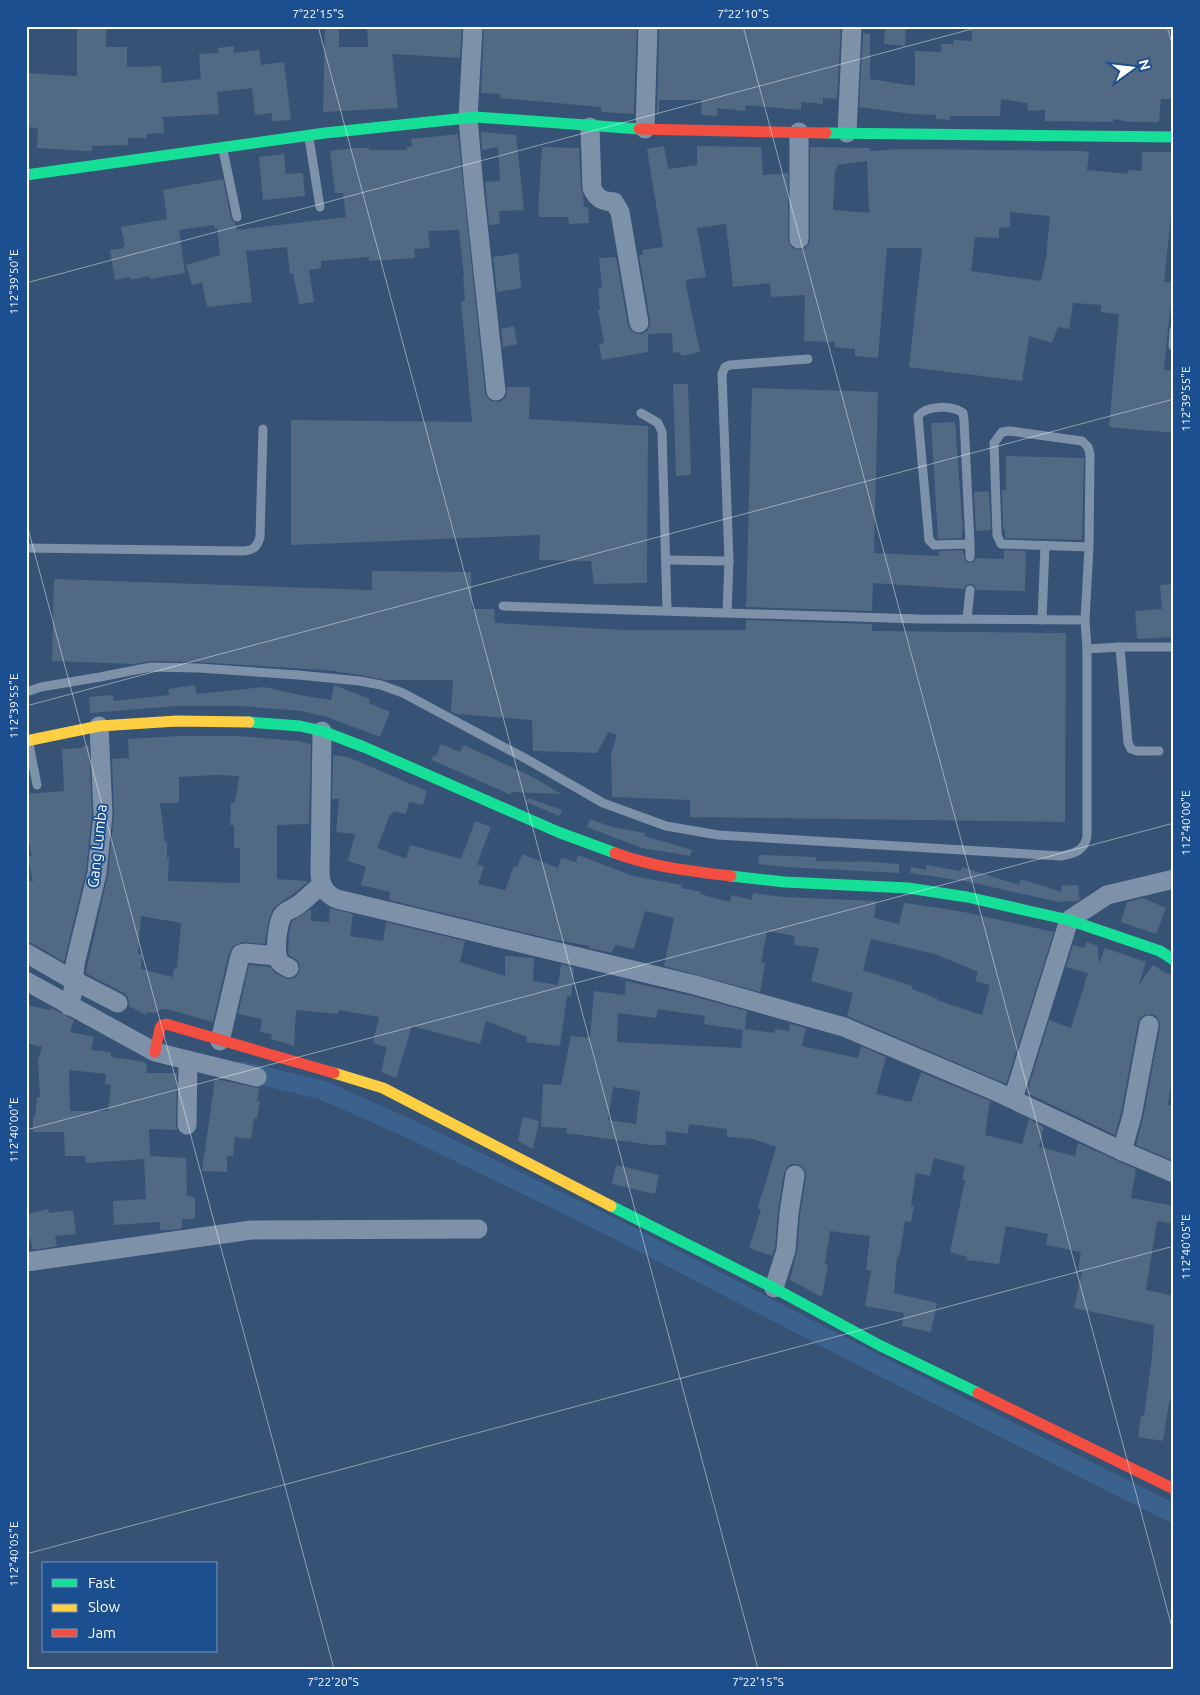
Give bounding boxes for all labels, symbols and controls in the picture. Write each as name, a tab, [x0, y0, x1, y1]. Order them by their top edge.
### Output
text: 7°22'15"S	[292, 7, 344, 20]
text: 7°22'10"S	[717, 7, 769, 20]
north arrow	[1108, 42, 1158, 92]
text: N	[1135, 58, 1154, 72]
text: 112°39'50"E	[7, 249, 20, 315]
text: 112°39'55"E	[1179, 366, 1192, 432]
text: 112°39'55"E	[7, 673, 20, 739]
text: 112°40'00"E	[1179, 790, 1192, 856]
street label: Gang Lumba	[84, 803, 110, 889]
text: 112°40'00"E	[7, 1097, 20, 1163]
text: 112°40'05"E	[1179, 1214, 1192, 1280]
text: 112°40'05"E	[7, 1521, 20, 1587]
legend	[42, 1562, 218, 1652]
text: Fast	[88, 1574, 116, 1591]
text: Slow	[88, 1598, 121, 1615]
text: Jam	[88, 1624, 116, 1641]
text: 7°22'20"S	[307, 1675, 359, 1688]
text: 7°22'15"S	[732, 1675, 784, 1688]

